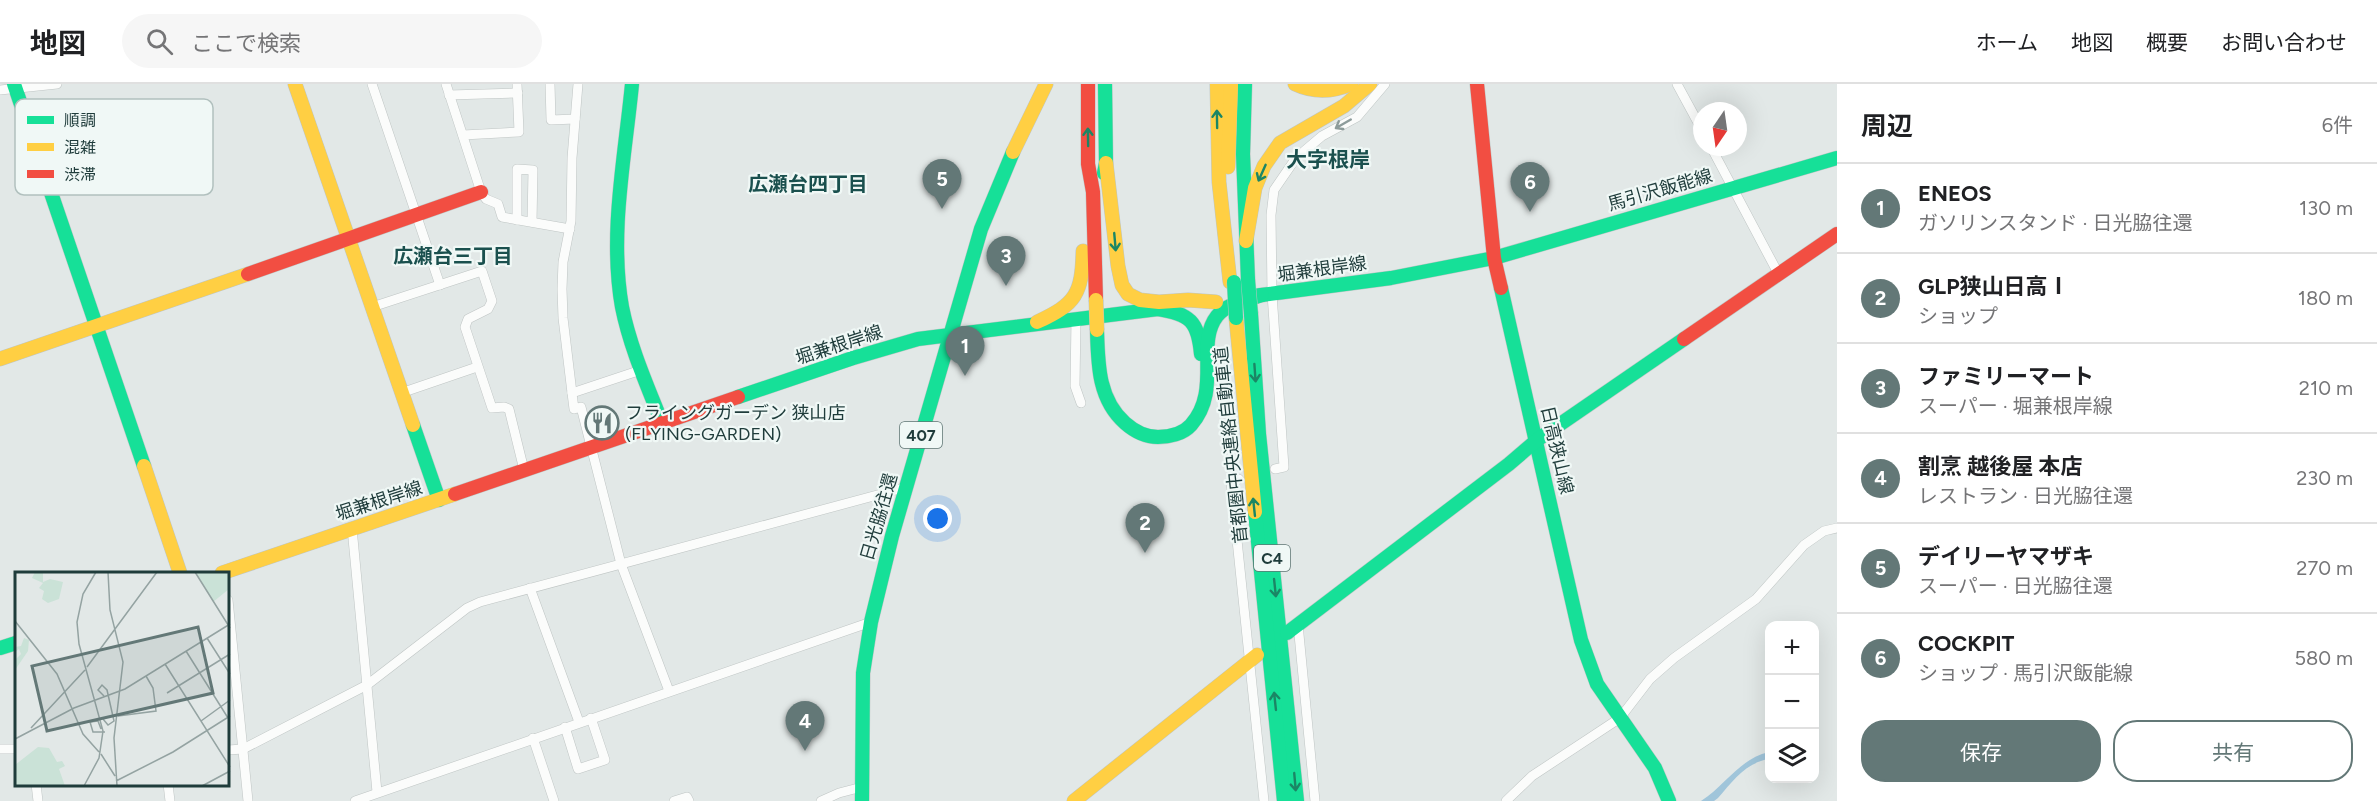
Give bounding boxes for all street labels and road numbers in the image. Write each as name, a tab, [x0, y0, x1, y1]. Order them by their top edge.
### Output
street label: 馬引沢飯能線	[1605, 165, 1715, 215]
street label: 堀兼根岸線	[1276, 252, 1368, 286]
street label: 堀兼根岸線	[793, 321, 885, 369]
street label: 首都圏中央連絡自動車道	[1210, 345, 1252, 545]
street label: 日高狭山線	[1536, 404, 1578, 496]
road number: 407	[900, 422, 942, 448]
street label: 日光脇往還	[856, 471, 902, 563]
street label: 堀兼根岸線	[333, 477, 425, 525]
road number: C4	[1254, 545, 1290, 571]

